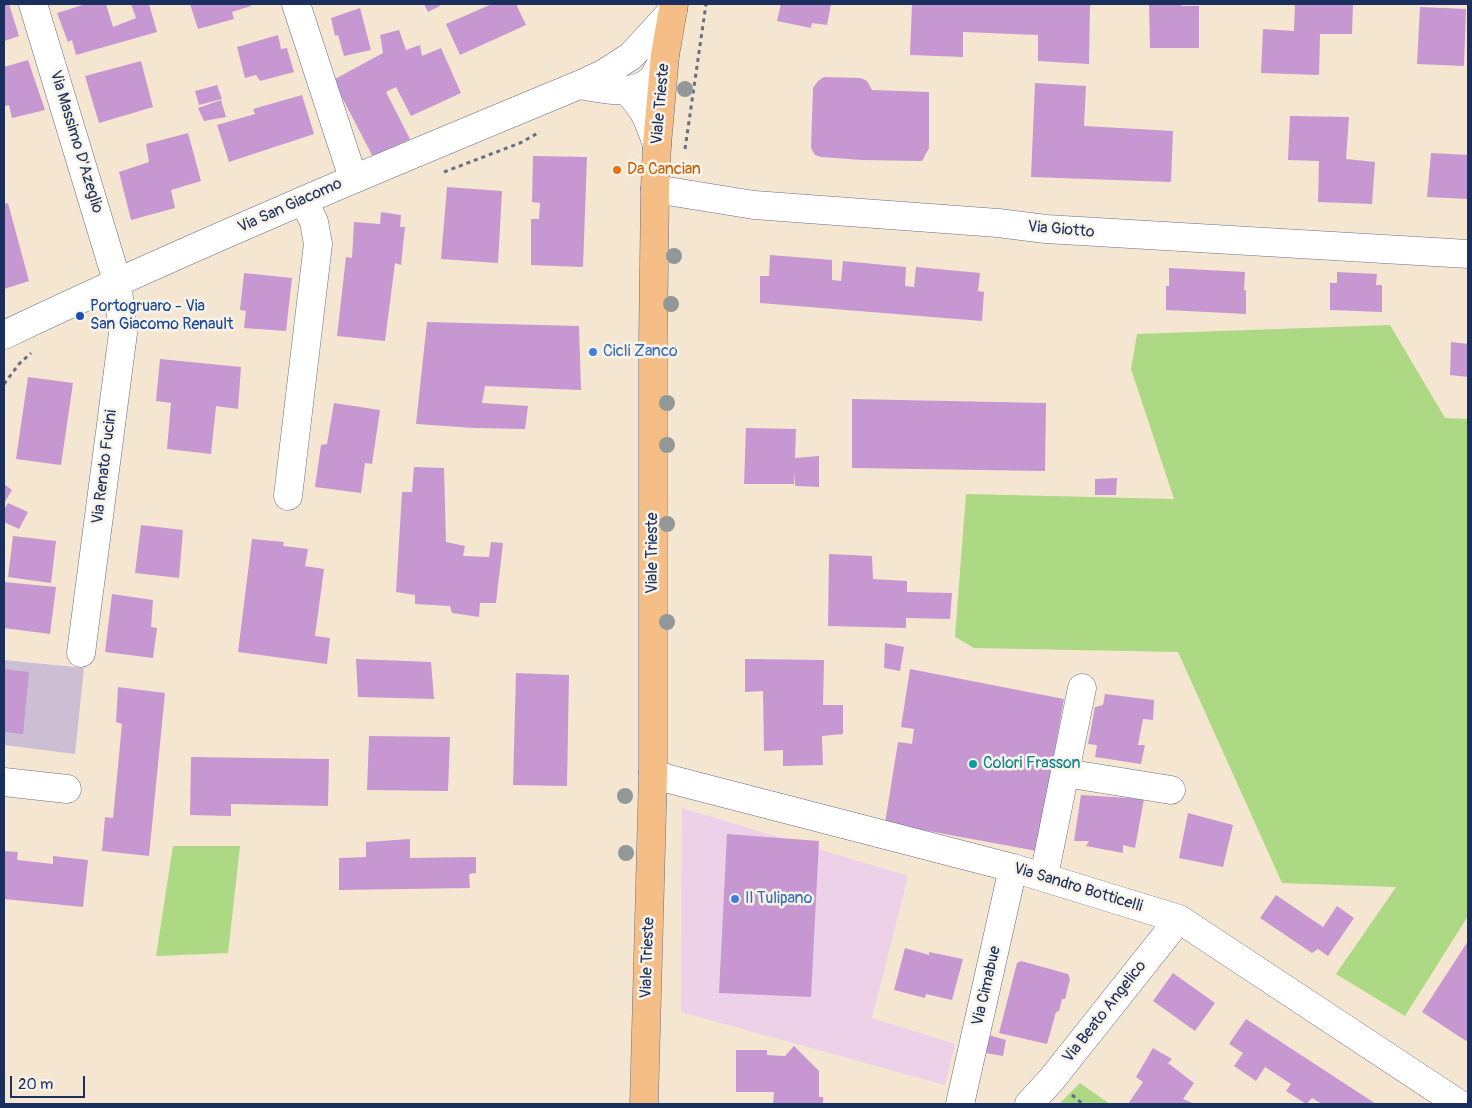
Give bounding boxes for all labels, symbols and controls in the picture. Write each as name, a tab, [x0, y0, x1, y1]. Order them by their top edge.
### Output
street label: Viale Trieste	[648, 63, 674, 145]
street label: Via Massimo D'Azeglio	[45, 68, 107, 216]
place label: Da Cancian	[627, 160, 701, 180]
marker: Da Cancian	[611, 164, 623, 176]
street label: Via San Giacomo	[235, 174, 345, 238]
street label: Via Giotto	[1027, 218, 1095, 242]
place label: Portogruaro - Via San Giacomo Renault	[90, 297, 234, 335]
marker: Portogruaro - Via San Giacomo Renault	[74, 310, 86, 322]
place label: Cicli Zanco	[603, 342, 678, 362]
marker: Cicli Zanco	[587, 346, 599, 358]
street label: Via Renato Fucini	[88, 409, 122, 525]
street label: Viale Trieste	[643, 512, 663, 594]
place label: Colori Frasson	[983, 754, 1080, 774]
marker: Colori Frasson	[967, 758, 979, 770]
street label: Via Sandro Botticelli	[1011, 859, 1145, 917]
place label: Il Tulipano	[745, 889, 812, 909]
marker: Il Tulipano	[729, 893, 741, 905]
street label: Viale Trieste	[637, 917, 659, 999]
street label: Via Cimabue	[969, 944, 1005, 1028]
street label: Via Beato Angelico	[1059, 957, 1151, 1067]
scale bar	[12, 1066, 88, 1098]
text: 20 m	[18, 1075, 53, 1094]

